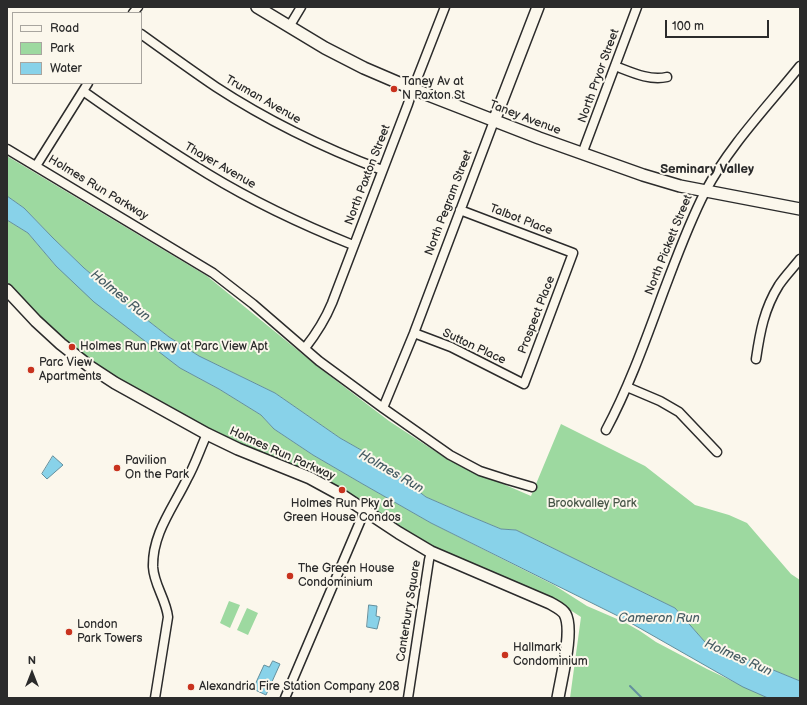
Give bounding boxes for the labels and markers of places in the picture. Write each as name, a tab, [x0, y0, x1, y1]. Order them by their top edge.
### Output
place label: Taney Av at N Paxton St	[402, 75, 465, 103]
marker: Taney Av at N Paxton St	[389, 84, 399, 94]
place label: Holmes Run Pkwy at Parc View Apt	[80, 340, 268, 354]
marker: Holmes Run Pkwy at Parc View Apt	[67, 342, 77, 352]
place label: Parc View Apartments	[39, 356, 102, 384]
marker: Parc View Apartments	[26, 365, 36, 375]
place label: Pavilion On the Park	[125, 454, 189, 482]
marker: Pavilion On the Park	[112, 463, 122, 473]
marker: Holmes Run Pky at Green House Condos	[337, 485, 347, 495]
place label: Holmes Run Pky at Green House Condos	[283, 497, 401, 525]
place label: The Green House Condominium	[298, 562, 394, 590]
marker: The Green House Condominium	[285, 571, 295, 581]
place label: London Park Towers	[77, 618, 142, 646]
marker: London Park Towers	[64, 627, 74, 637]
place label: Hallmark Condominium	[513, 641, 588, 669]
marker: Hallmark Condominium	[500, 650, 510, 660]
place label: Alexandria Fire Station Company 208	[199, 680, 399, 694]
marker: Alexandria Fire Station Company 208	[186, 682, 196, 692]

